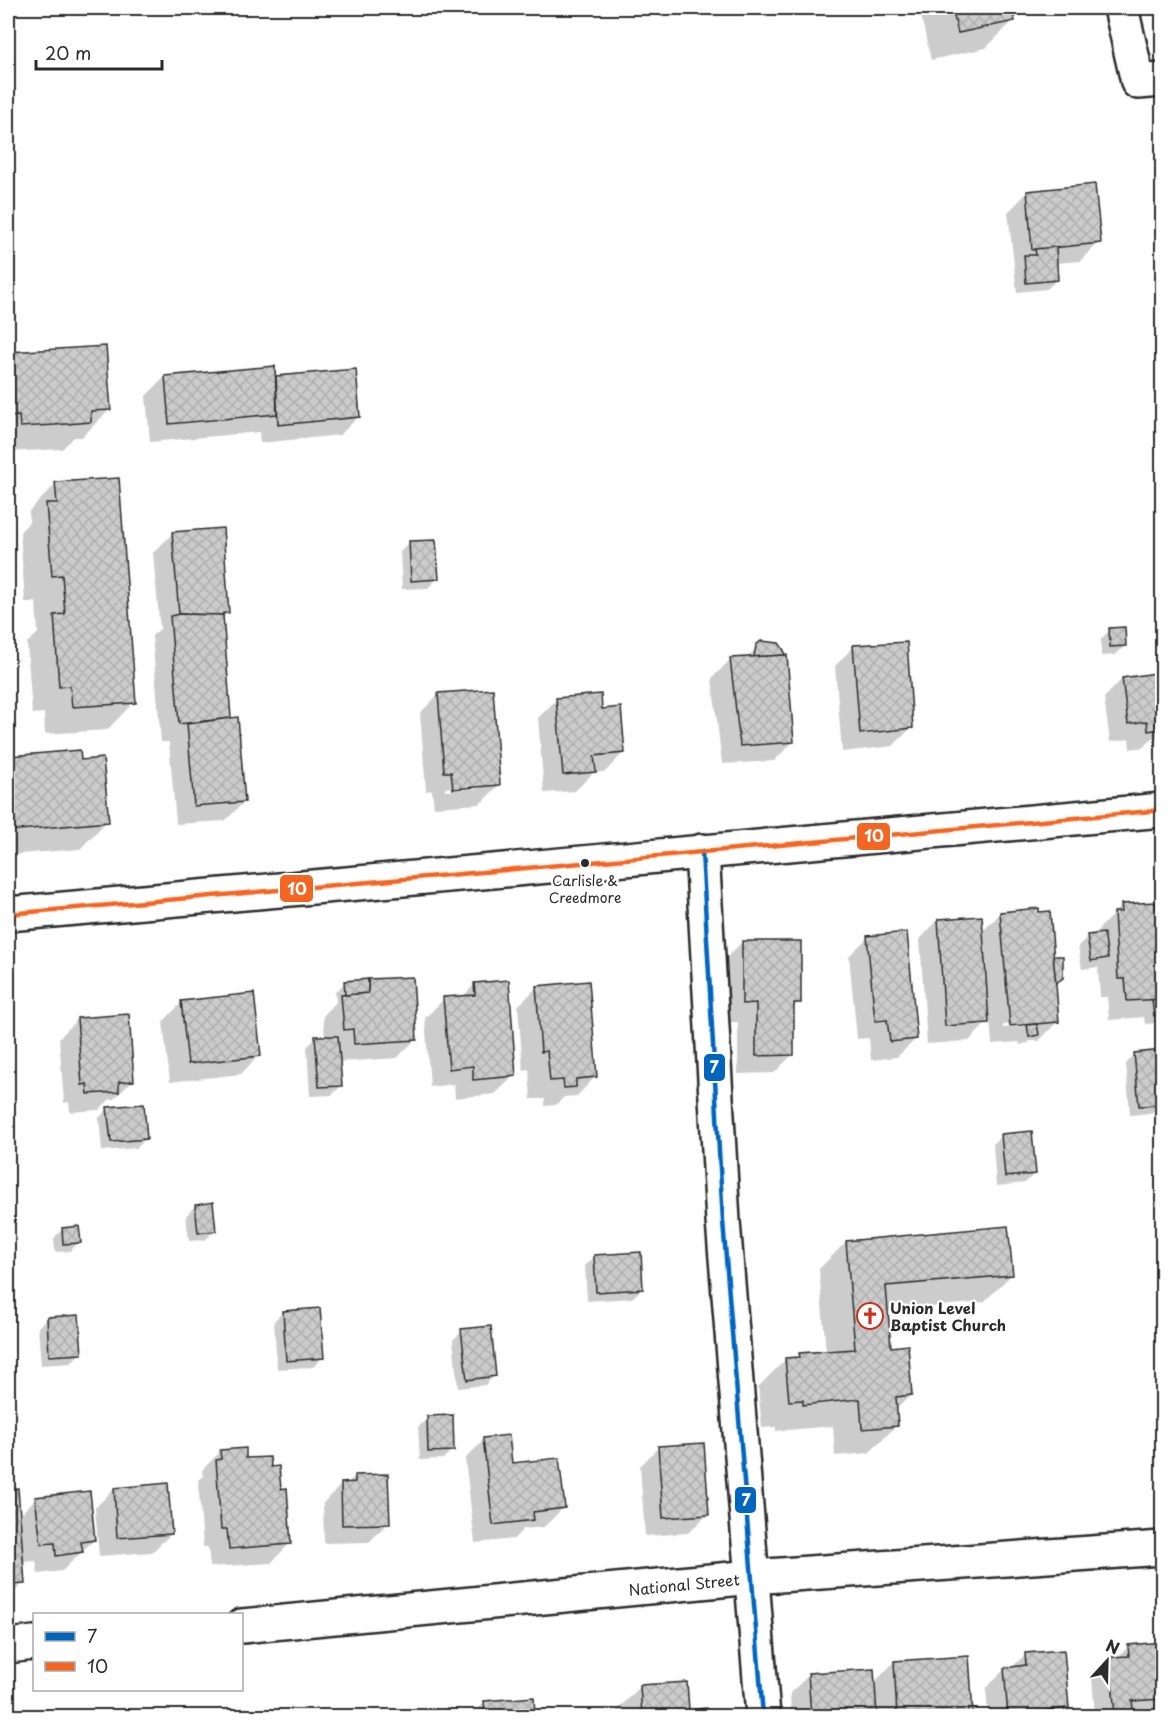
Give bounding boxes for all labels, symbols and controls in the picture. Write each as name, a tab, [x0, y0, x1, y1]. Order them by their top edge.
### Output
scale bar	[36, 33, 162, 71]
text: 20 m	[45, 39, 91, 66]
line badge: 10	[856, 822, 891, 851]
text: 10	[864, 823, 884, 847]
marker: Carlisle & Creedmore	[579, 857, 591, 869]
place label: Carlisle & Creedmore	[549, 870, 621, 908]
line badge: 10	[279, 874, 314, 903]
text: 10	[287, 876, 307, 900]
line badge: 7	[703, 1053, 726, 1082]
text: 7	[709, 1054, 719, 1078]
place label: Union Level Baptist Church	[890, 1296, 1006, 1336]
church icon: Union Level Baptist Church	[855, 1301, 885, 1331]
line badge: 7	[734, 1486, 757, 1514]
text: 7	[741, 1487, 751, 1511]
street label: National Street	[627, 1567, 740, 1600]
legend	[33, 1613, 243, 1691]
text: 7	[87, 1622, 97, 1649]
north arrow	[1077, 1631, 1137, 1691]
text: N	[1103, 1633, 1123, 1660]
text: 10	[87, 1652, 108, 1679]

